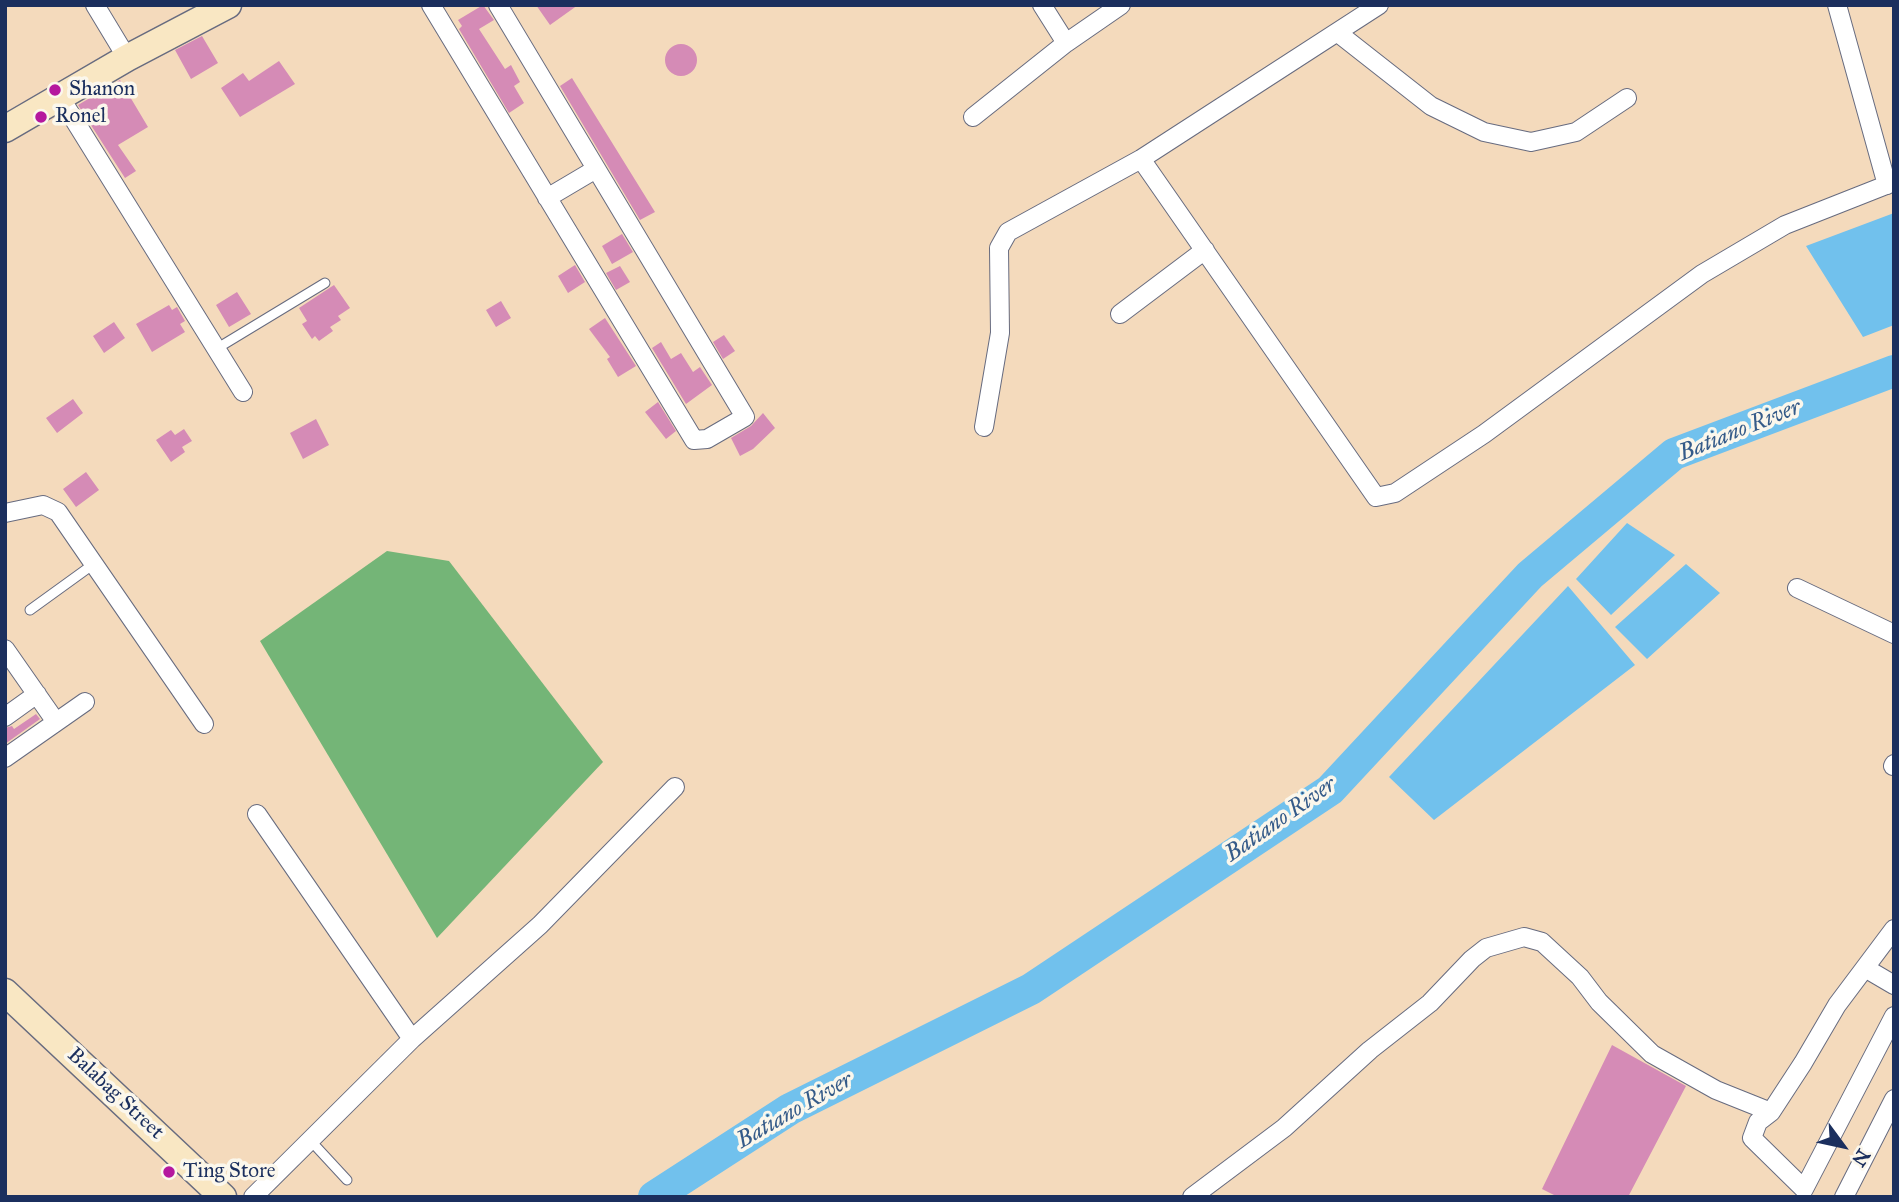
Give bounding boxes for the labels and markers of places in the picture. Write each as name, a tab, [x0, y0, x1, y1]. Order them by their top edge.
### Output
place label: Shanon	[69, 77, 135, 103]
marker: Shanon	[47, 82, 63, 98]
place label: Ronel	[55, 104, 106, 130]
marker: Ronel	[33, 109, 49, 125]
place label: Ting Store	[183, 1159, 276, 1185]
marker: Ting Store	[161, 1164, 177, 1180]

